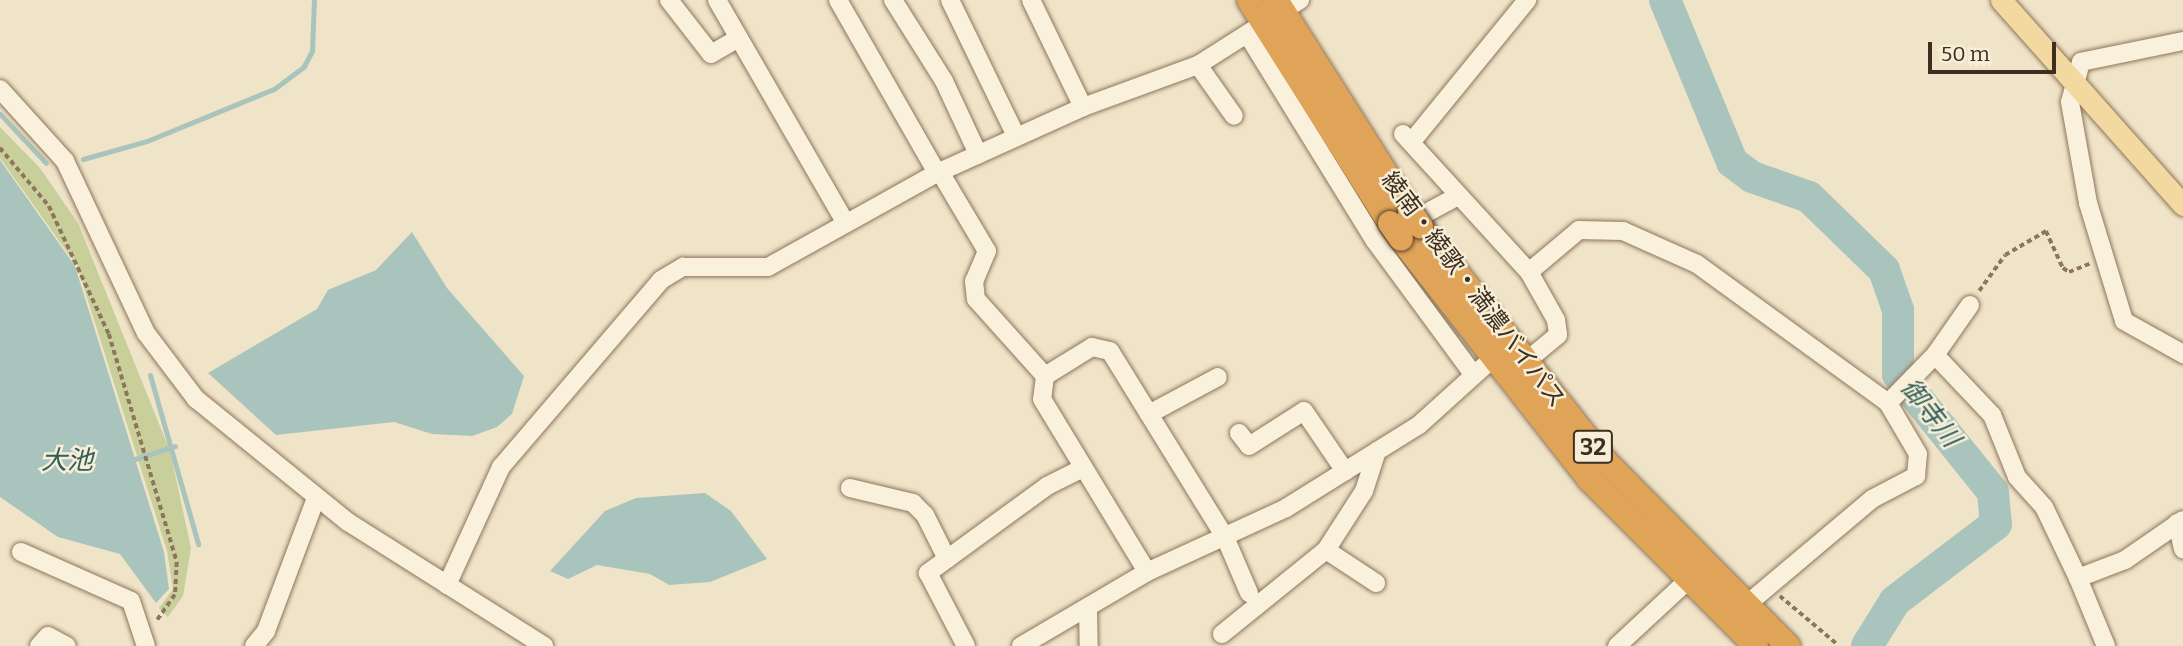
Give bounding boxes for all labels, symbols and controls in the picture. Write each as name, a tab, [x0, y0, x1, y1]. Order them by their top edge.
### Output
scale bar	[1931, 28, 2059, 72]
text: 50 m	[1941, 41, 1990, 67]
street label: 綾南・綾歌・満濃バイパス	[1375, 166, 1571, 414]
water label: 御寺川	[1894, 373, 1966, 453]
road number: 32	[1572, 428, 1614, 466]
water label: 大池	[41, 445, 93, 477]

